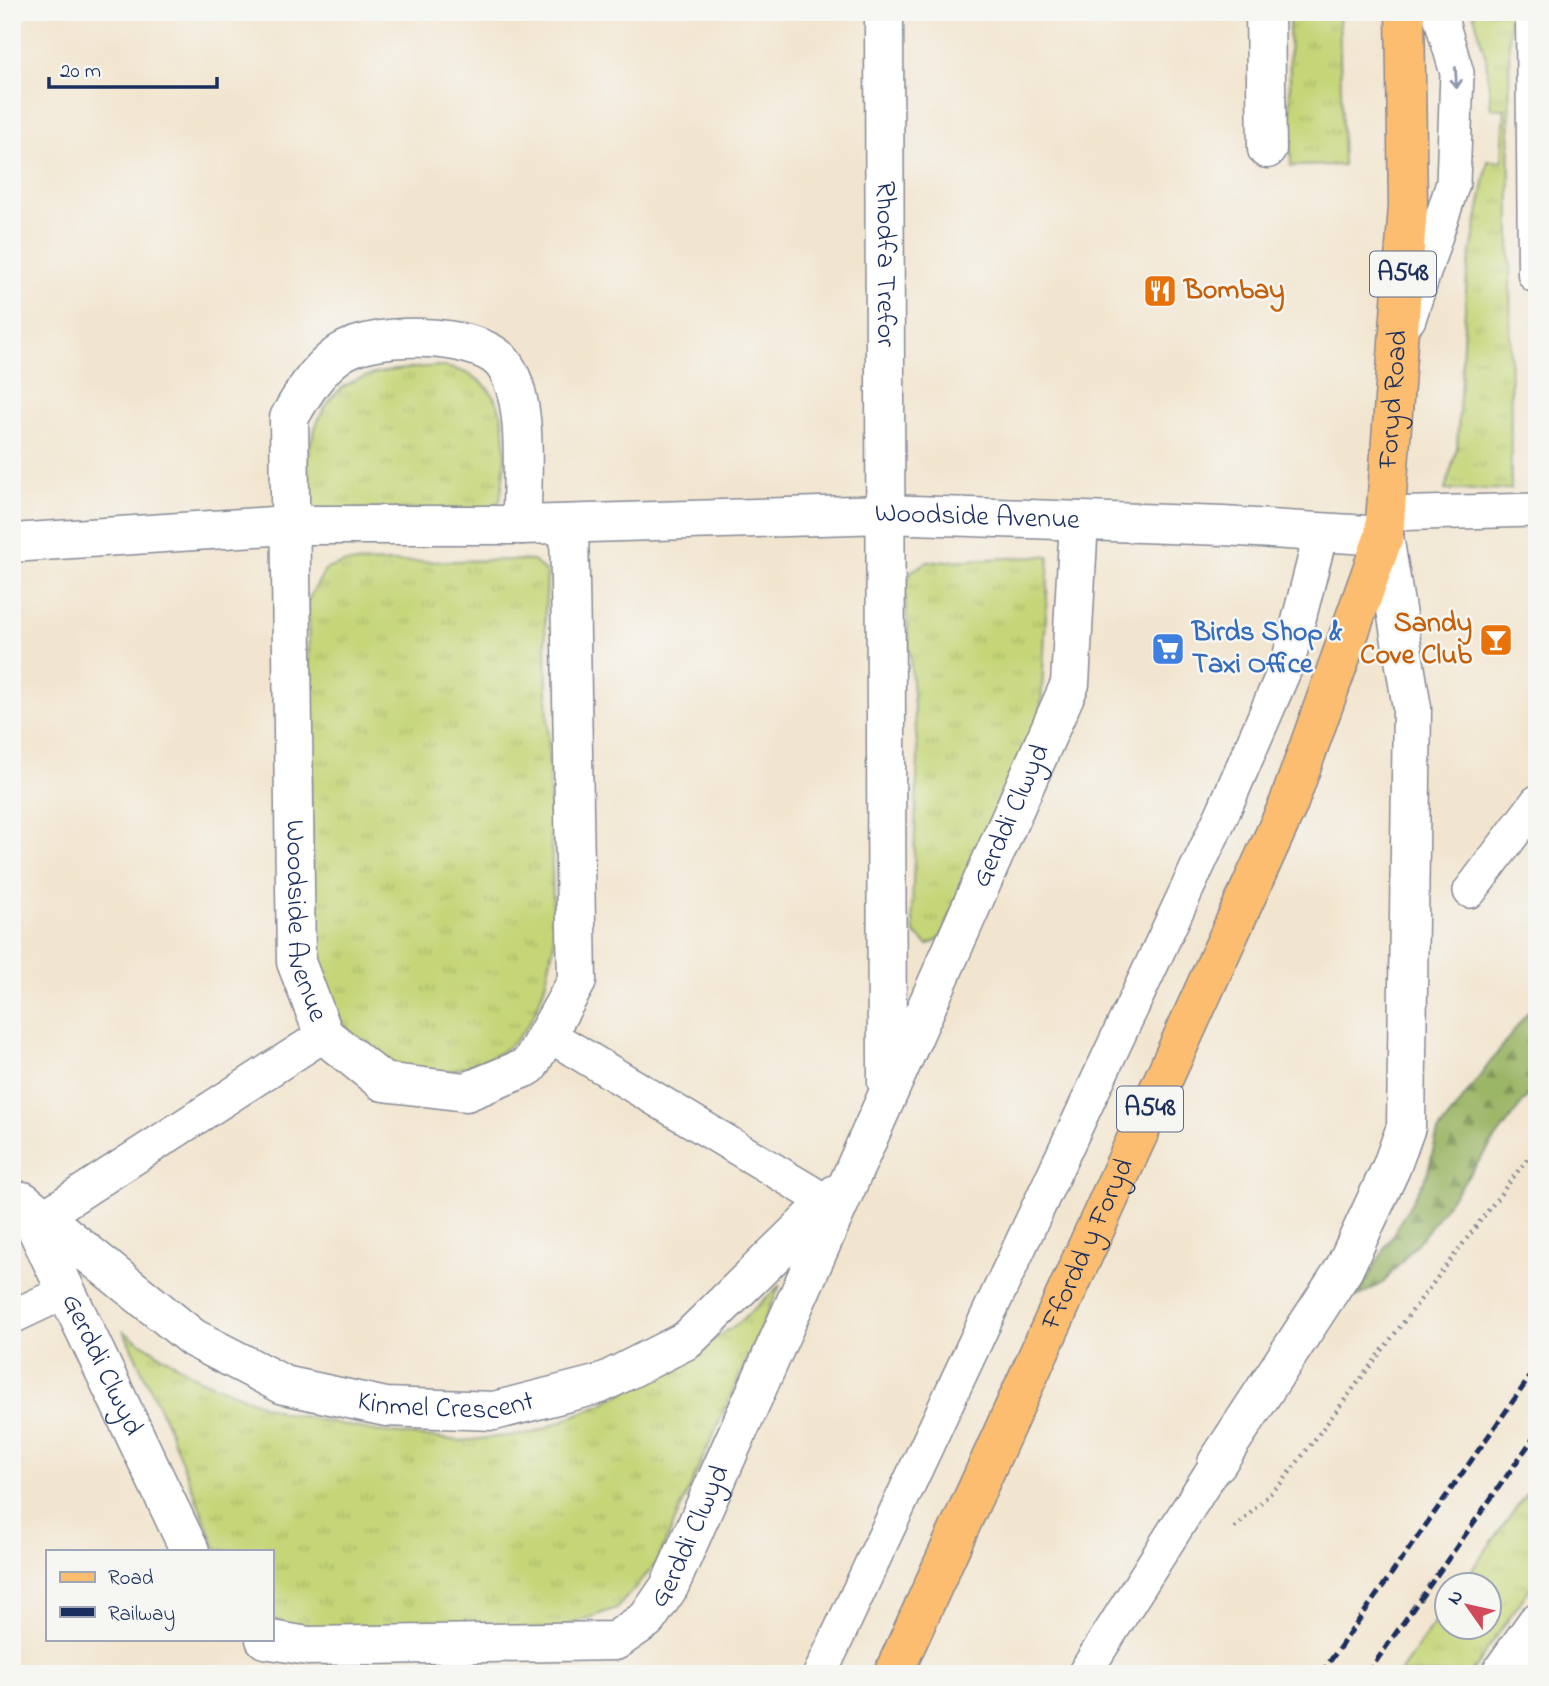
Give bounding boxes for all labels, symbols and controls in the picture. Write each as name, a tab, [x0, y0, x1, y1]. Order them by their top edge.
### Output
scale bar	[49, 46, 217, 90]
text: 20 m	[60, 57, 101, 87]
one-way arrow	[1449, 66, 1462, 89]
street label: Rhodfa Trefor	[864, 181, 905, 347]
road number: A548	[1370, 252, 1436, 296]
place label: Bombay	[1182, 271, 1285, 312]
restaurant icon: Bombay	[1141, 272, 1179, 310]
street label: Foryd Road	[1368, 328, 1419, 471]
street label: Woodside Avenue	[874, 493, 1081, 541]
place label: Sandy Cove Club	[1360, 604, 1472, 677]
place label: Birds Shop & Taxi Office	[1190, 613, 1343, 686]
bar icon: Sandy Cove Club	[1477, 621, 1515, 659]
supermarket icon: Birds Shop & Taxi Office	[1149, 630, 1187, 668]
street label: Gerddi Clwyd	[962, 737, 1061, 894]
street label: Woodside Avenue	[274, 819, 338, 1028]
road number: A548	[1117, 1086, 1183, 1132]
street label: Ffordd y Foryd	[1031, 1151, 1145, 1338]
street label: Gerddi Clwyd	[50, 1287, 153, 1443]
street label: Kinmel Crescent	[353, 1381, 538, 1432]
street label: Gerddi Clwyd	[640, 1459, 741, 1617]
legend	[46, 1550, 273, 1640]
text: Road	[108, 1564, 154, 1594]
north arrow	[1434, 1570, 1504, 1640]
text: N	[1441, 1585, 1471, 1611]
text: Railway	[108, 1600, 175, 1632]

